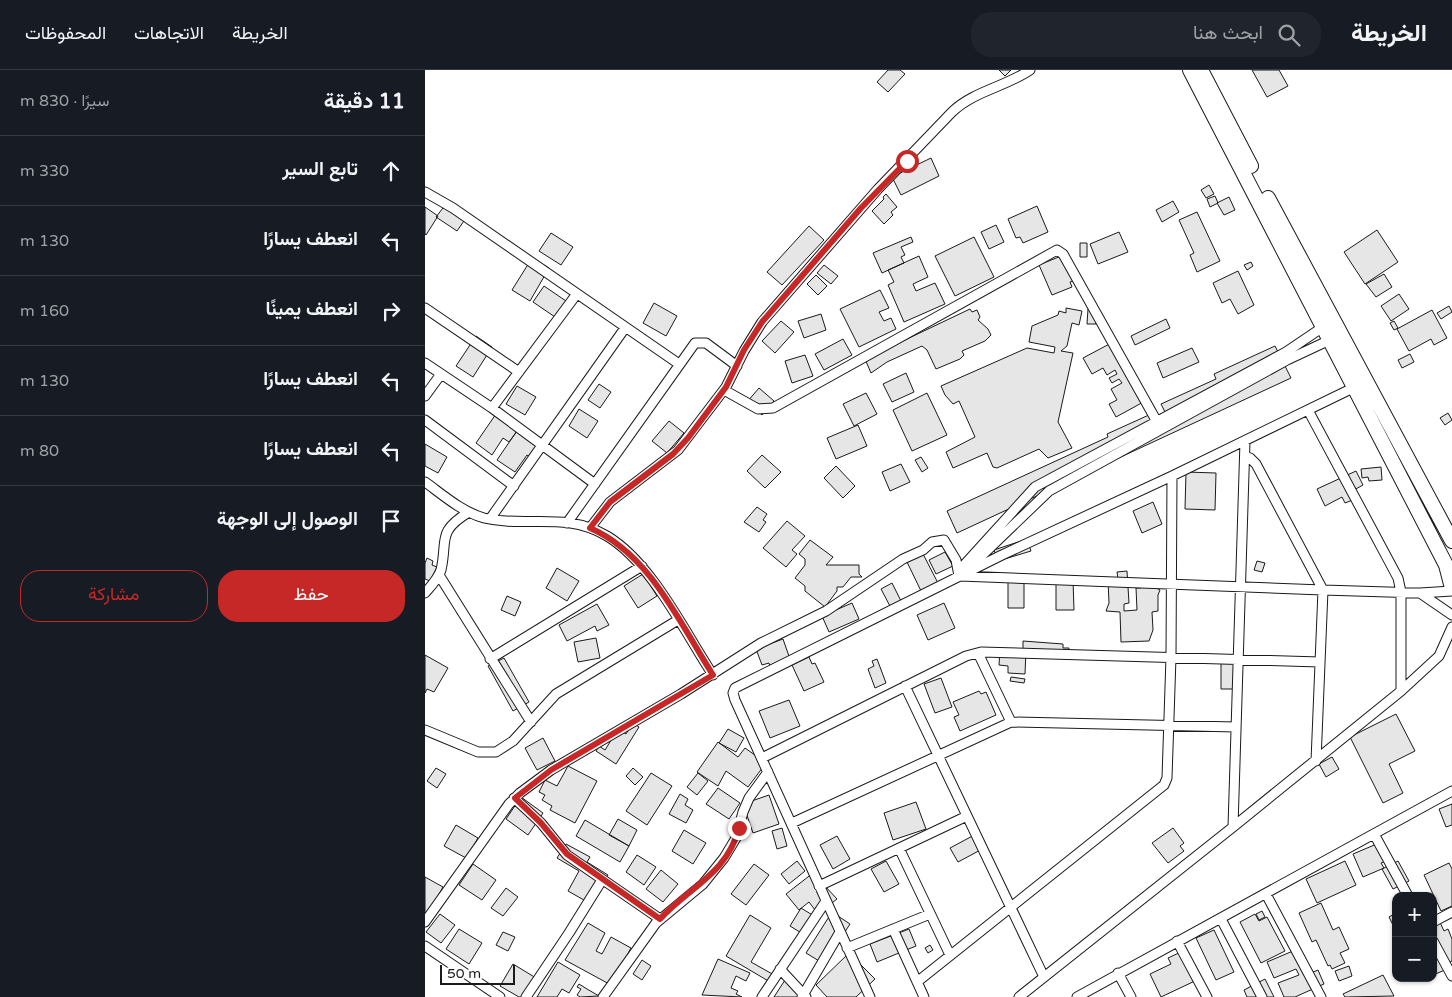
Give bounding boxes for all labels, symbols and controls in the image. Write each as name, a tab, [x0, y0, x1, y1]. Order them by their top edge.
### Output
search box	[971, 12, 1321, 57]
text: الخريطة	[1351, 19, 1427, 48]
icon: search	[1275, 21, 1303, 49]
text: المحفوظات	[25, 22, 106, 44]
text: الاتجاهات	[134, 22, 204, 44]
text: الخريطة	[232, 22, 288, 44]
text: ابحث هنا	[1193, 22, 1263, 44]
text: 11 دقيقة	[324, 89, 405, 114]
text: سيرًا · 830 m	[20, 91, 109, 111]
route start	[896, 150, 919, 173]
icon: ahead	[377, 157, 405, 185]
text: تابع السير	[282, 158, 358, 180]
text: 330 m	[20, 161, 69, 181]
icon: left	[377, 227, 405, 255]
text: انعطف يسارًا	[263, 228, 358, 250]
text: 130 m	[20, 231, 69, 251]
icon: right	[377, 297, 405, 325]
text: انعطف يمينًا	[265, 298, 358, 320]
text: 160 m	[20, 301, 69, 321]
icon: left	[377, 367, 405, 395]
text: انعطف يسارًا	[263, 368, 358, 390]
text: 130 m	[20, 371, 69, 391]
icon: left	[377, 437, 405, 465]
text: انعطف يسارًا	[263, 438, 358, 460]
text: 80 m	[20, 441, 59, 461]
icon: arrive	[377, 507, 405, 535]
text: الوصول إلى الوجهة	[217, 508, 358, 530]
button: مشاركة	[20, 570, 208, 622]
button: حفظ	[218, 570, 405, 622]
route end	[728, 817, 751, 840]
map controls	[1392, 892, 1437, 982]
button: +	[1392, 892, 1437, 937]
button: −	[1392, 937, 1437, 982]
scale bar	[440, 962, 515, 985]
text: 50 m	[447, 965, 481, 982]

